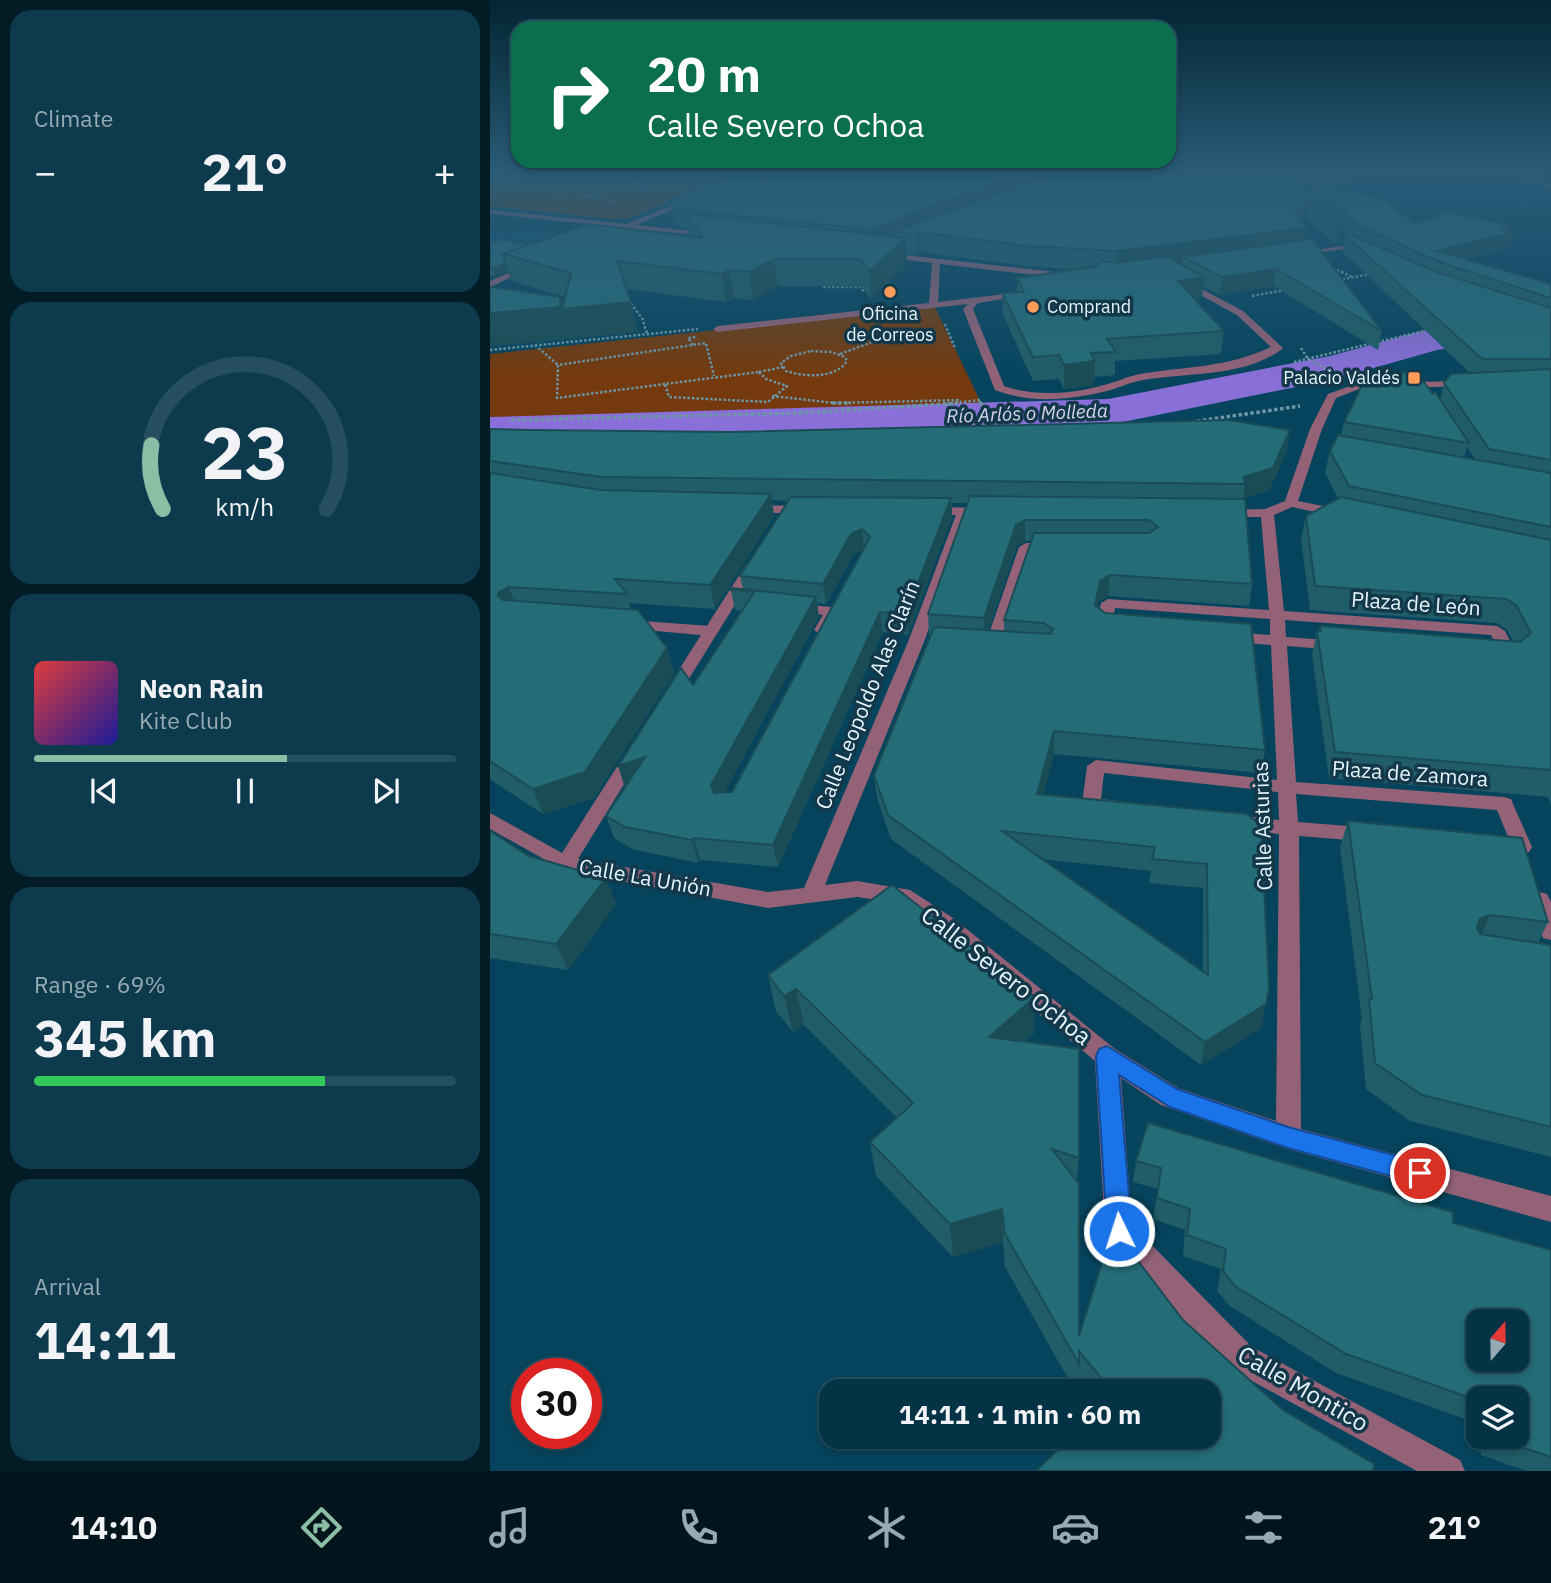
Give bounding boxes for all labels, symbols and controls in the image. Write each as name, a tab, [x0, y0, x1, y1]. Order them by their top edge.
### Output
text: 20 m	[647, 42, 761, 105]
icon: right	[532, 49, 623, 140]
text: Climate	[34, 103, 113, 133]
text: Calle Severo Ochoa	[647, 104, 924, 146]
text: 21°	[202, 138, 288, 205]
text: −	[34, 147, 57, 196]
text: +	[433, 147, 456, 196]
marker: Oficina de Correos	[882, 284, 898, 300]
place label: Comprand	[1047, 295, 1131, 318]
marker: Comprand	[1025, 299, 1041, 315]
place label: Oficina de Correos	[846, 302, 934, 346]
place label: Palacio Valdés	[1283, 366, 1400, 389]
marker: Palacio Valdés	[1406, 370, 1422, 386]
water label: Río Arlós o Molleda	[946, 398, 1108, 428]
text: 23	[201, 405, 289, 500]
text: km/h	[216, 490, 274, 523]
street label: Calle Leopoldo Alas Clarín	[808, 576, 926, 813]
street label: Plaza de León	[1350, 585, 1482, 621]
text: Neon Rain	[139, 671, 264, 705]
text: Kite Club	[139, 705, 232, 735]
street label: Plaza de Zamora	[1331, 754, 1489, 792]
street label: Calle Asturias	[1246, 761, 1278, 891]
icon: previous	[85, 772, 123, 810]
icon: pause	[226, 772, 264, 810]
icon: next	[367, 772, 405, 810]
street label: Calle La Unión	[577, 852, 714, 902]
street label: Calle Severo Ochoa	[915, 899, 1099, 1052]
text: Range · 69%	[34, 969, 166, 999]
text: 345 km	[34, 1004, 216, 1071]
pin	[1390, 1143, 1450, 1203]
icon: arrive	[1401, 1154, 1439, 1192]
position arrow	[1082, 1194, 1156, 1268]
text: Arrival	[34, 1271, 101, 1301]
text: 14:11	[34, 1306, 176, 1373]
north arrow	[1466, 1309, 1530, 1372]
map controls	[1466, 1309, 1529, 1449]
street label: Calle Montico	[1232, 1338, 1375, 1438]
speed limit sign: 30	[511, 1358, 602, 1449]
button: layers	[1466, 1386, 1529, 1449]
text: 14:11 · 1 min · 60 m	[899, 1397, 1141, 1431]
icon: directions	[297, 1503, 346, 1552]
icon: music	[485, 1503, 534, 1552]
icon: phone	[674, 1503, 723, 1552]
icon: climate	[862, 1503, 911, 1552]
icon: car	[1051, 1503, 1100, 1552]
icon: filters	[1239, 1503, 1288, 1552]
text: 14:10	[70, 1506, 157, 1548]
text: 21°	[1428, 1506, 1481, 1548]

